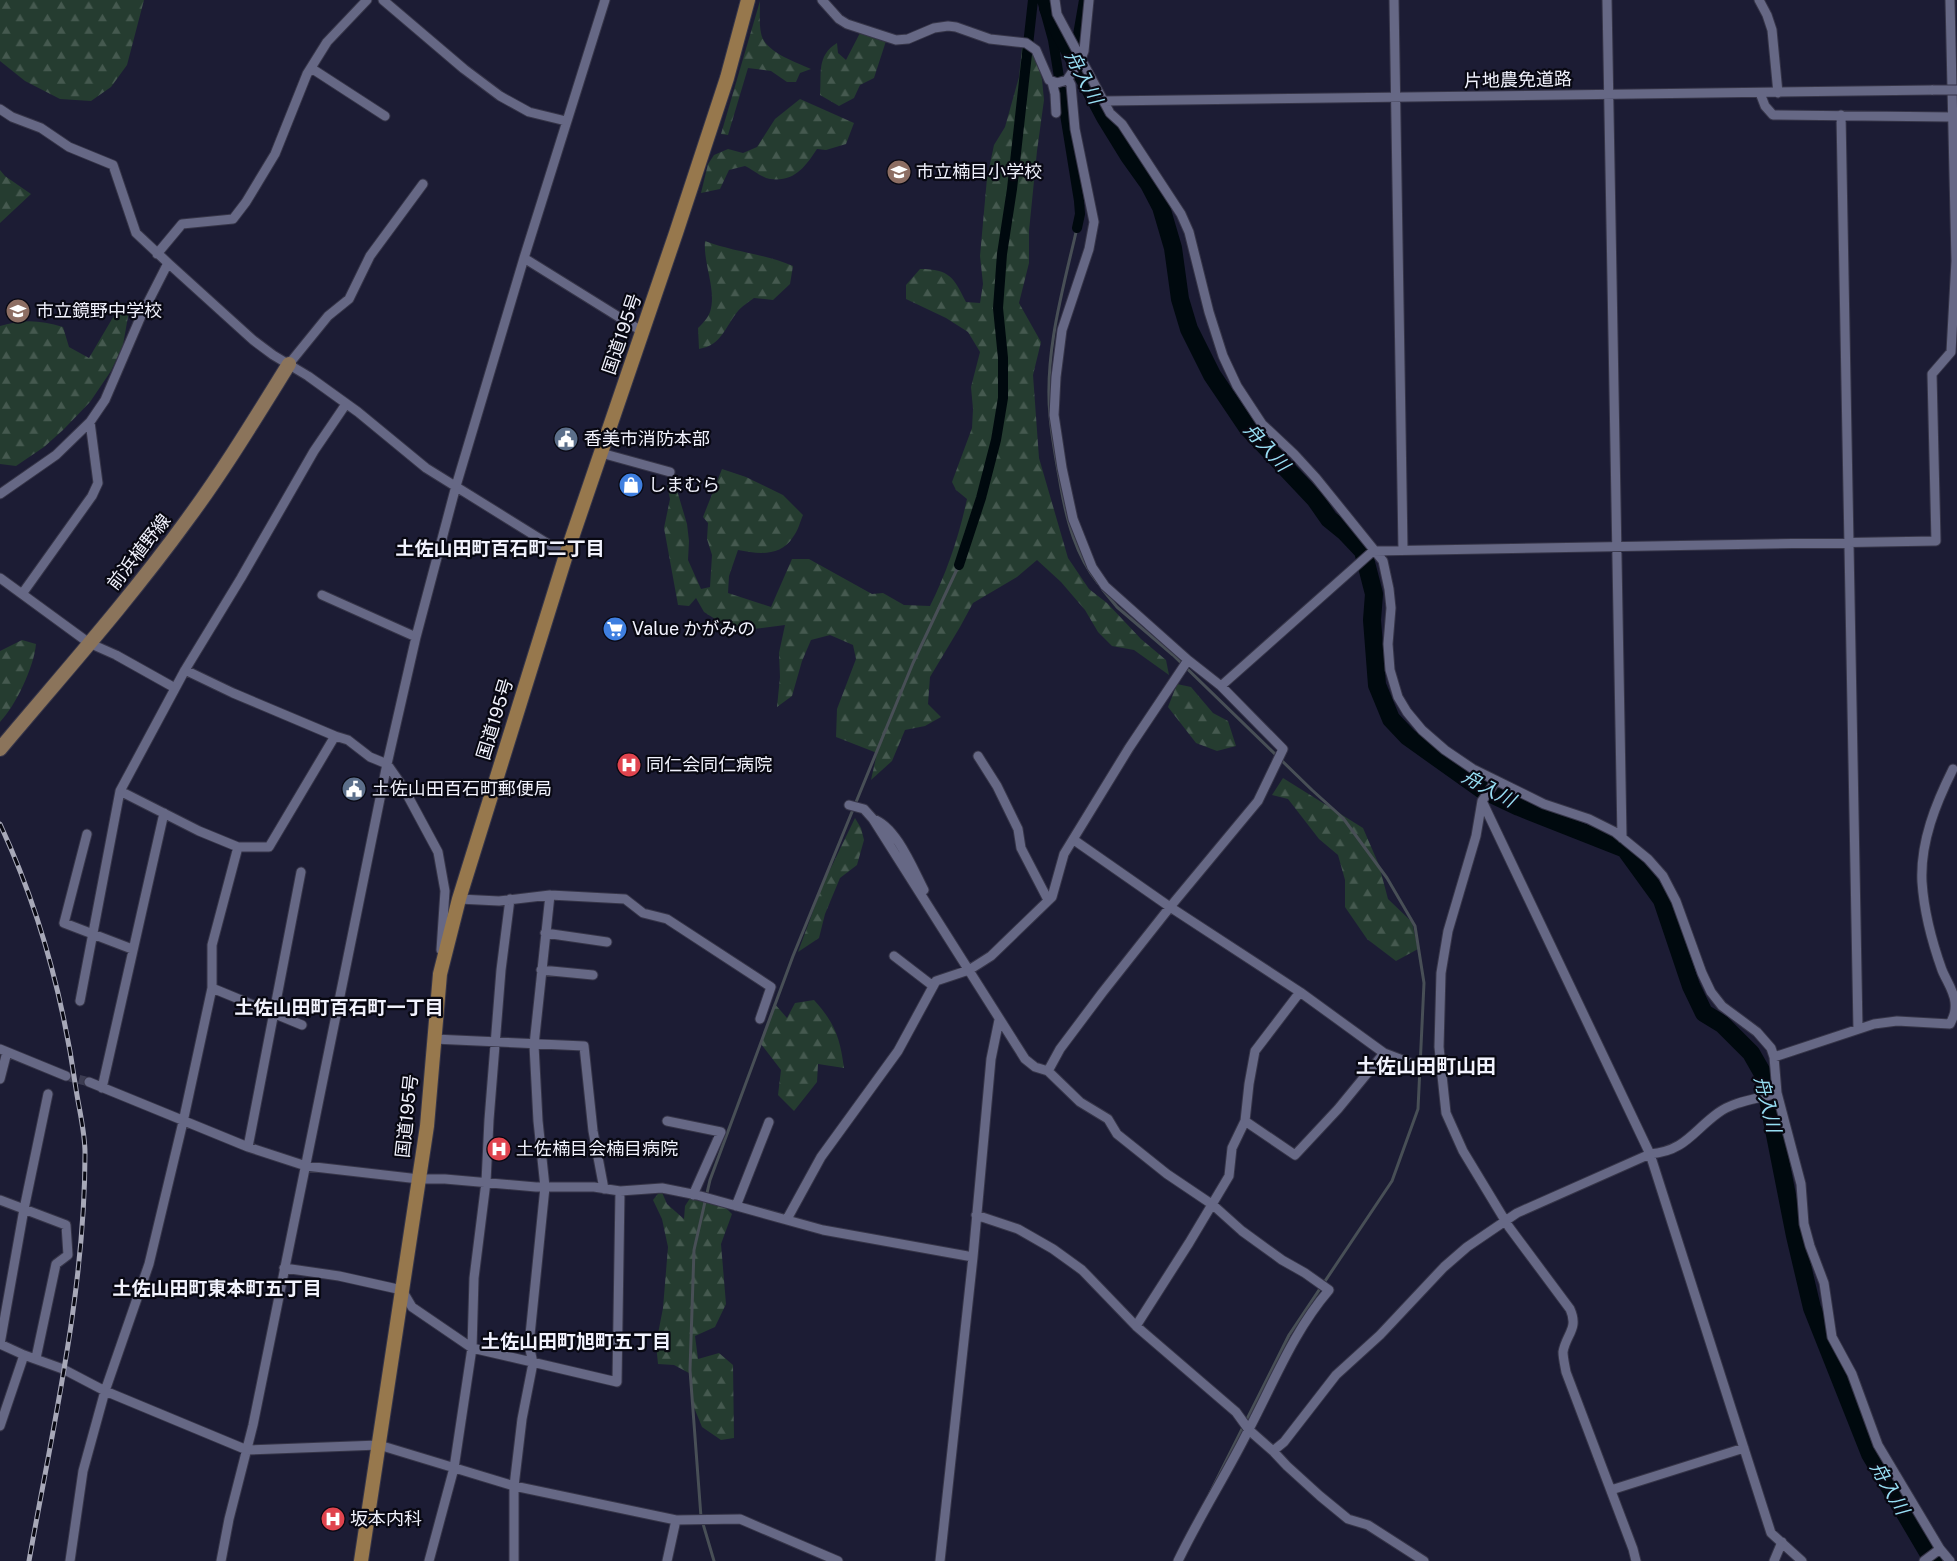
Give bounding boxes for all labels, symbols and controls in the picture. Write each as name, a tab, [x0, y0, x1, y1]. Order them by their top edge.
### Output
water label: 舟入川	[1061, 47, 1108, 109]
street label: 片地農免道路	[1464, 68, 1572, 91]
school or university icon: 市立楠目小学校	[886, 159, 912, 185]
place label: 市立楠目小学校	[916, 161, 1042, 182]
street label: 国道195号	[598, 291, 645, 377]
school or university icon: 市立鏡野中学校	[5, 298, 31, 324]
place label: 市立鏡野中学校	[36, 300, 162, 321]
water label: 舟入川	[1240, 418, 1296, 477]
public building icon: 香美市消防本部	[553, 426, 579, 452]
place label: 香美市消防本部	[584, 428, 710, 449]
shop icon: しまむら	[618, 472, 644, 498]
place label: しまむら	[648, 474, 720, 495]
street label: 前浜植野線	[103, 510, 175, 594]
district label: 土佐山田町百石町二丁目	[395, 537, 605, 559]
supermarket icon: Value かがみの	[602, 616, 628, 642]
place label: Value かがみの	[632, 618, 755, 639]
street label: 国道195号	[472, 676, 517, 762]
hospital icon: 同仁会同仁病院	[616, 752, 642, 778]
place label: 同仁会同仁病院	[646, 754, 772, 775]
water label: 舟入川	[1459, 765, 1521, 812]
public building icon: 土佐山田百石町郵便局	[341, 776, 367, 802]
place label: 土佐山田百石町郵便局	[372, 778, 552, 799]
district label: 土佐山田町百石町一丁目	[234, 996, 444, 1018]
district label: 土佐山田町山田	[1356, 1054, 1496, 1078]
street label: 国道195号	[392, 1073, 421, 1159]
water label: 舟入川	[1750, 1074, 1786, 1136]
hospital icon: 土佐楠目会楠目病院	[486, 1136, 512, 1162]
place label: 土佐楠目会楠目病院	[516, 1138, 678, 1159]
district label: 土佐山田町東本町五丁目	[112, 1277, 322, 1299]
district label: 土佐山田町旭町五丁目	[481, 1330, 671, 1352]
water label: 舟入川	[1866, 1458, 1915, 1520]
hospital icon: 坂本内科	[320, 1506, 346, 1532]
place label: 坂本内科	[350, 1508, 422, 1529]

